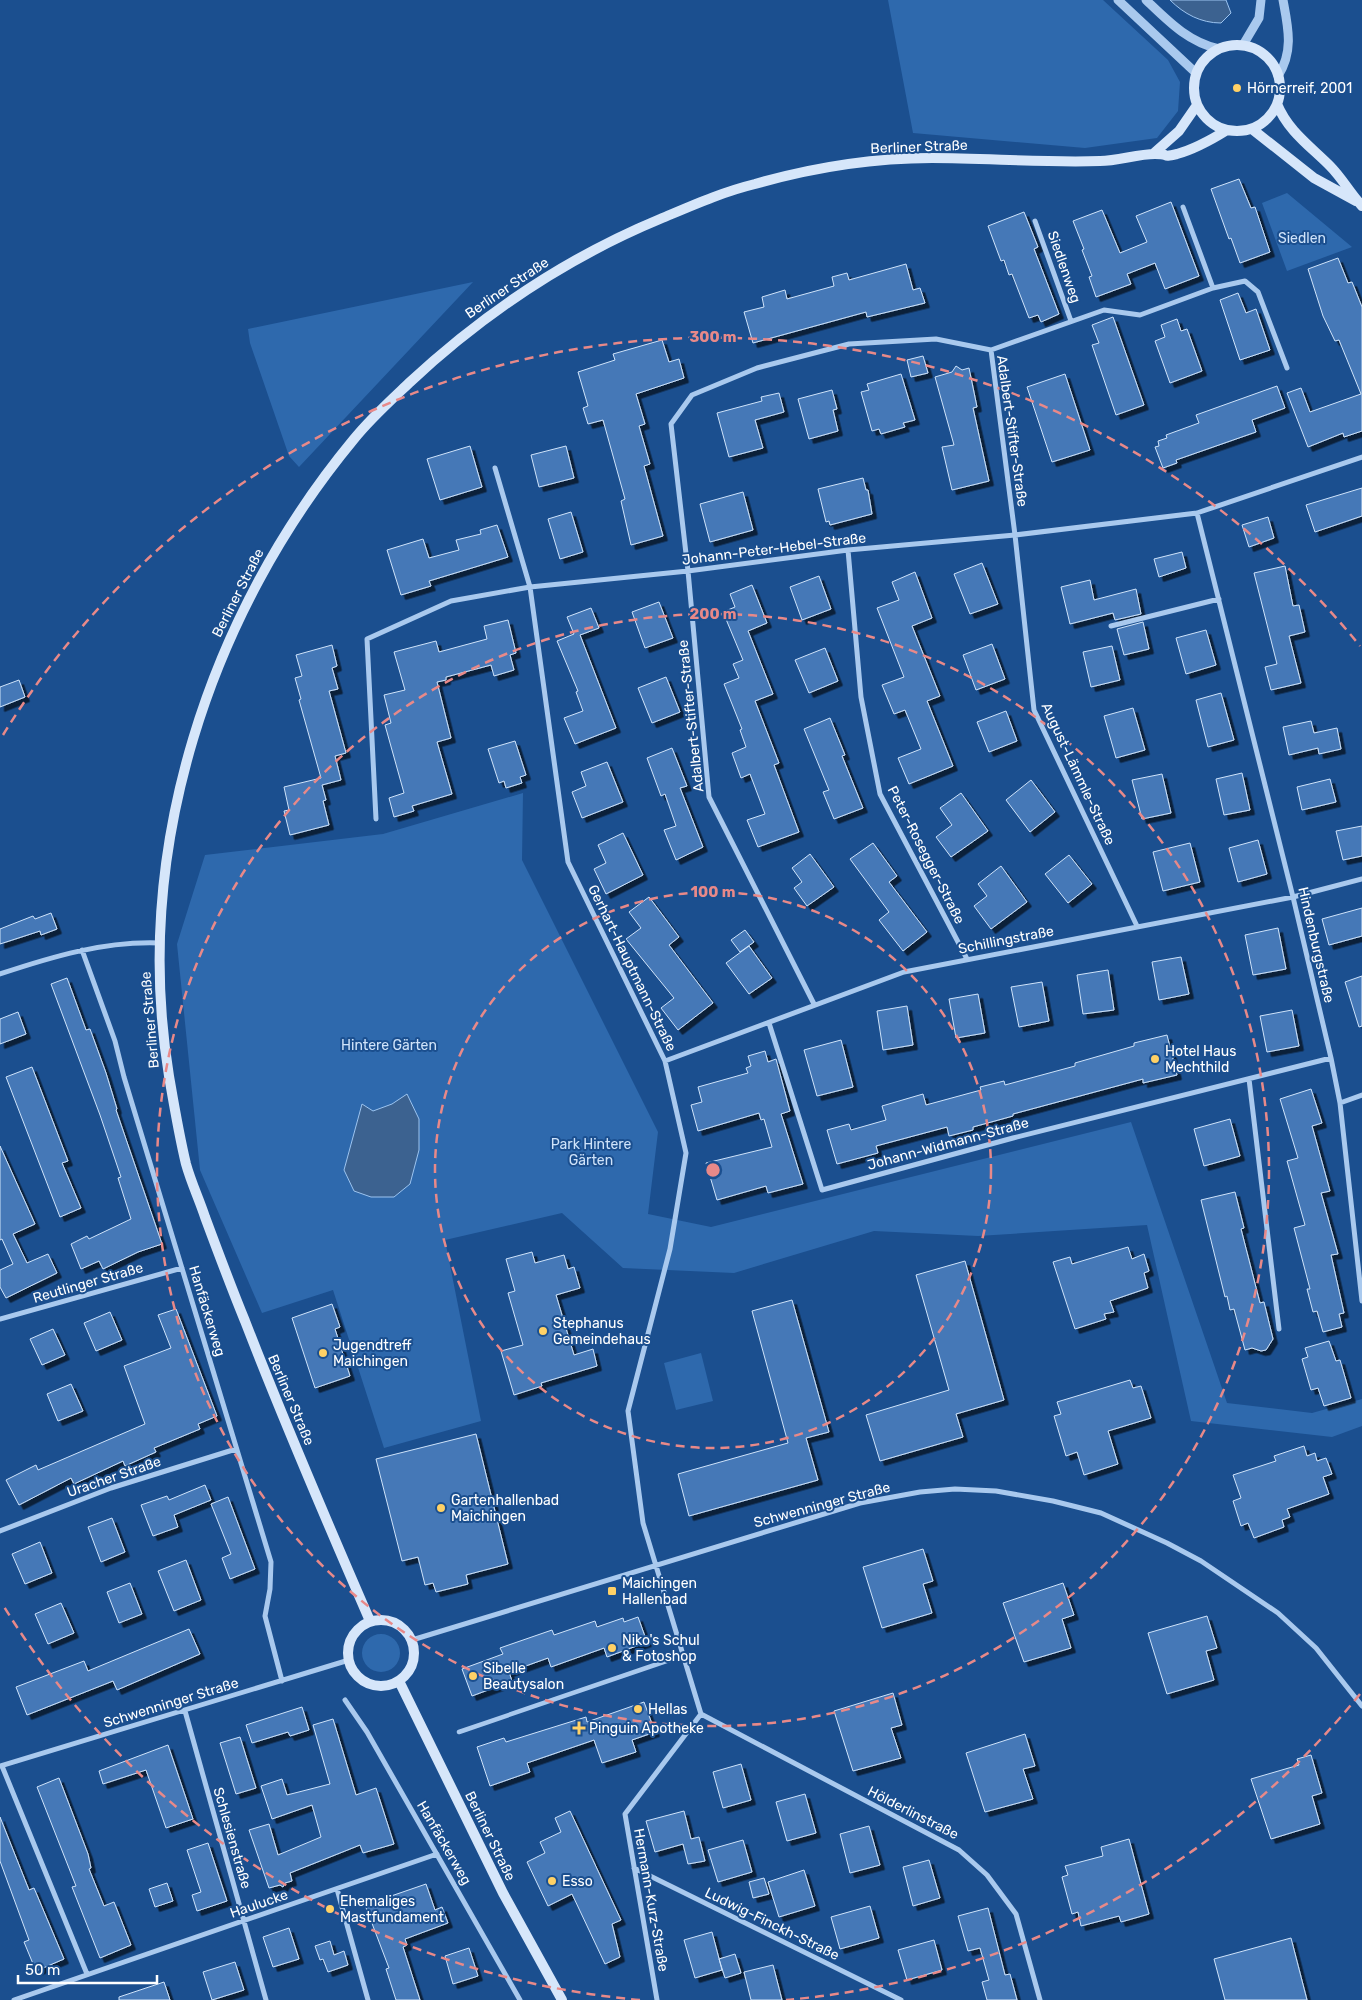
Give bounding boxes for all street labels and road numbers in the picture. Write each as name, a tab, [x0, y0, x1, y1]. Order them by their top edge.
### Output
street label: Berliner Straße	[870, 137, 968, 157]
street label: Siedlenweg	[1044, 229, 1084, 305]
street label: Berliner Straße	[462, 254, 552, 322]
street label: Adalbert-Stifter-Straße	[993, 354, 1031, 508]
street label: Johann-Peter-Hebel-Straße	[681, 529, 867, 569]
street label: Berliner Straße	[208, 546, 268, 640]
street label: Adalbert-Stifter-Straße	[675, 639, 707, 793]
street label: August-Lämmle-Straße	[1038, 700, 1119, 848]
street label: Peter-Rosegger-Straße	[884, 783, 968, 927]
street label: Gerhart-Hauptmann-Straße	[584, 882, 680, 1054]
street label: Hindenburgstraße	[1294, 885, 1338, 1005]
street label: Schillingstraße	[957, 922, 1055, 958]
street label: Berliner Straße	[137, 971, 163, 1069]
street label: Johann-Widmann-Straße	[865, 1114, 1031, 1174]
street label: Reutlinger Straße	[31, 1259, 145, 1307]
street label: Hanfäckerweg	[185, 1264, 229, 1358]
street label: Berliner Straße	[264, 1352, 318, 1448]
street label: Uracher Straße	[65, 1453, 163, 1501]
street label: Schwenninger Straße	[752, 1479, 892, 1531]
street label: Schwenninger Straße	[101, 1674, 241, 1732]
street label: Hölderlinstraße	[865, 1783, 961, 1843]
street label: Schlesienstraße	[209, 1785, 255, 1891]
street label: Berliner Straße	[461, 1789, 519, 1884]
street label: Hanfäckerweg	[413, 1798, 475, 1888]
street label: Hermann-Kurz-Straße	[630, 1827, 672, 1973]
street label: Ludwig-Finckh-Straße	[702, 1884, 842, 1964]
street label: Haulucke	[228, 1886, 290, 1922]

